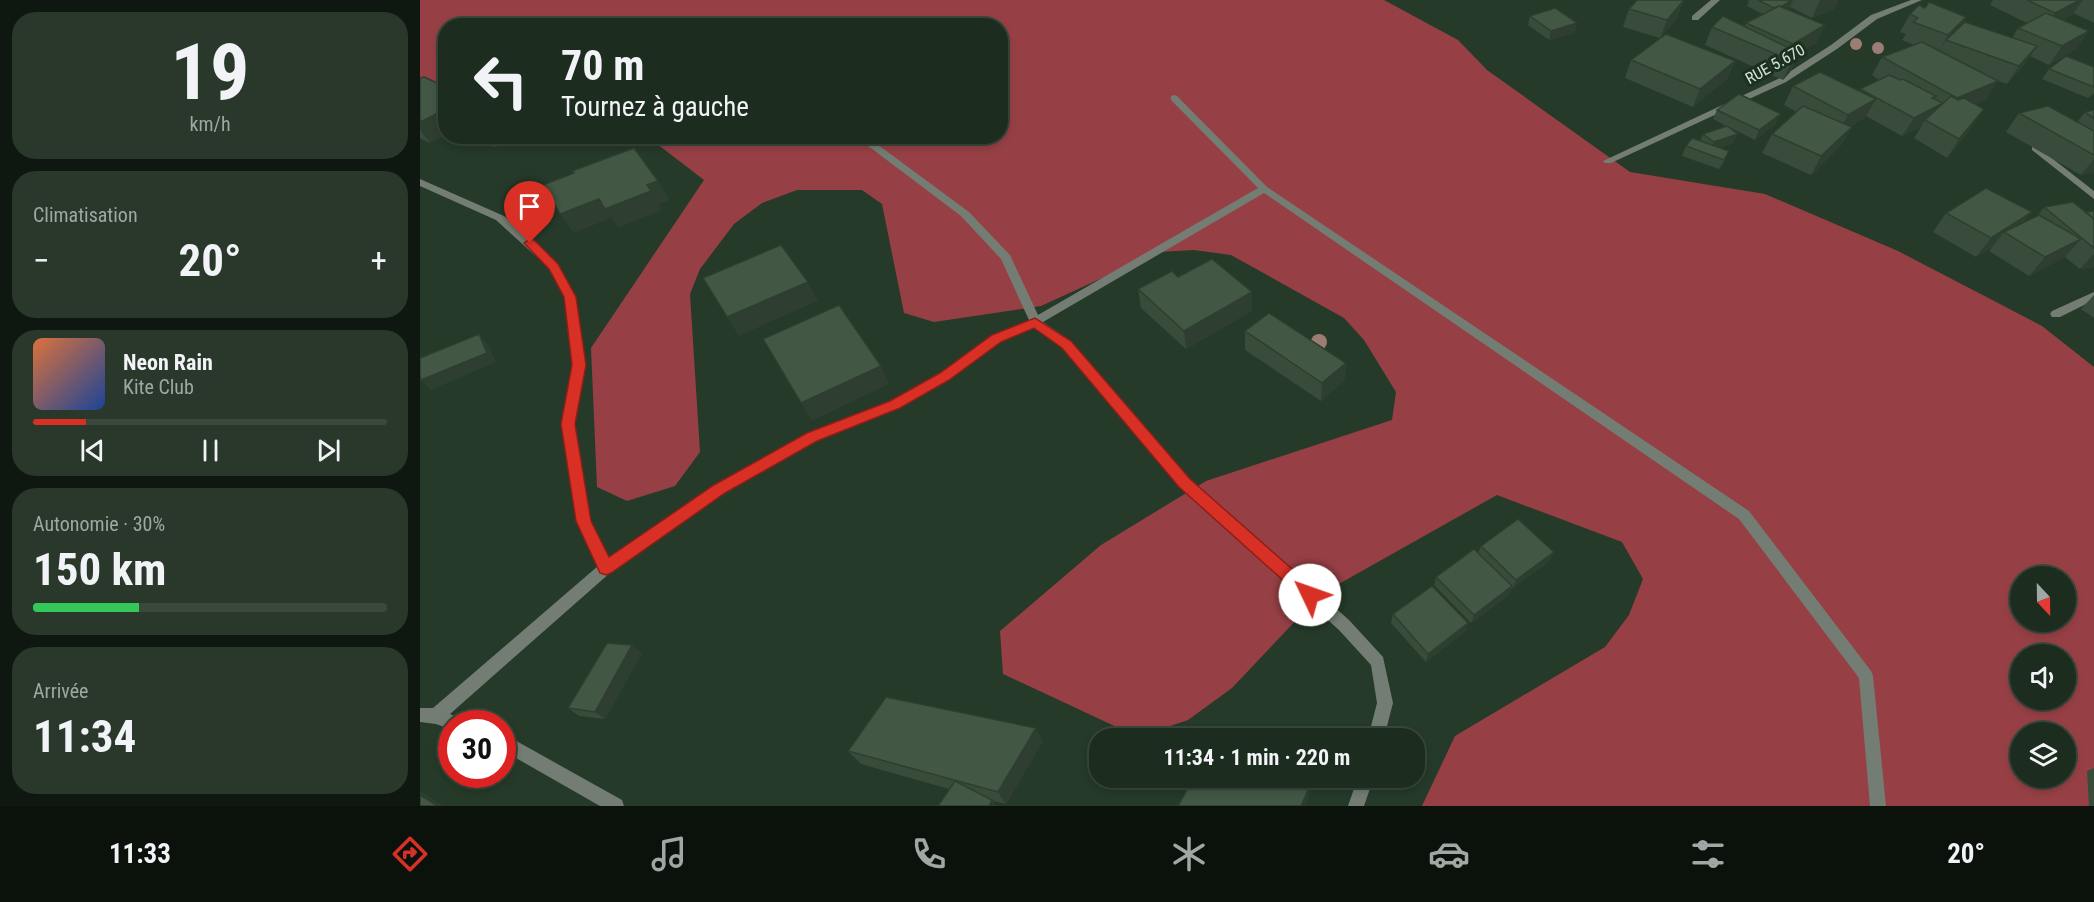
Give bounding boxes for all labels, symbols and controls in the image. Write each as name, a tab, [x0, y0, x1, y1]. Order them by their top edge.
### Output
text: 19	[171, 27, 249, 118]
street label: RUE 5.670	[1742, 40, 1808, 88]
text: 70 m	[561, 41, 644, 90]
icon: left	[462, 42, 540, 120]
text: Tournez à gauche	[561, 91, 749, 123]
text: km/h	[189, 112, 231, 136]
pin	[504, 181, 555, 243]
icon: arrive	[513, 190, 546, 223]
text: Climatisation	[33, 203, 138, 227]
text: 20°	[179, 234, 242, 287]
text: −	[33, 241, 50, 280]
text: +	[371, 241, 387, 280]
text: Neon Rain	[123, 350, 213, 375]
text: Kite Club	[123, 375, 194, 399]
icon: previous	[76, 434, 109, 467]
icon: pause	[194, 434, 227, 467]
icon: next	[312, 434, 345, 467]
text: Autonomie · 30%	[33, 512, 165, 536]
text: 150 km	[33, 543, 166, 596]
position arrow	[1278, 563, 1342, 627]
north arrow	[2010, 566, 2076, 632]
map controls	[2010, 566, 2076, 788]
button: sound	[2010, 644, 2076, 710]
text: Arrivée	[33, 679, 89, 703]
text: 11:34	[33, 710, 136, 763]
speed limit sign: 30	[438, 710, 516, 788]
button: layers	[2010, 722, 2076, 788]
text: 11:34 · 1 min · 220 m	[1164, 745, 1350, 770]
icon: directions	[389, 833, 431, 875]
icon: music	[648, 833, 690, 875]
icon: phone	[908, 833, 950, 875]
icon: climate	[1168, 833, 1210, 875]
icon: car	[1428, 833, 1470, 875]
icon: filters	[1687, 833, 1729, 875]
text: 11:33	[109, 838, 171, 870]
text: 20°	[1947, 838, 1985, 870]

